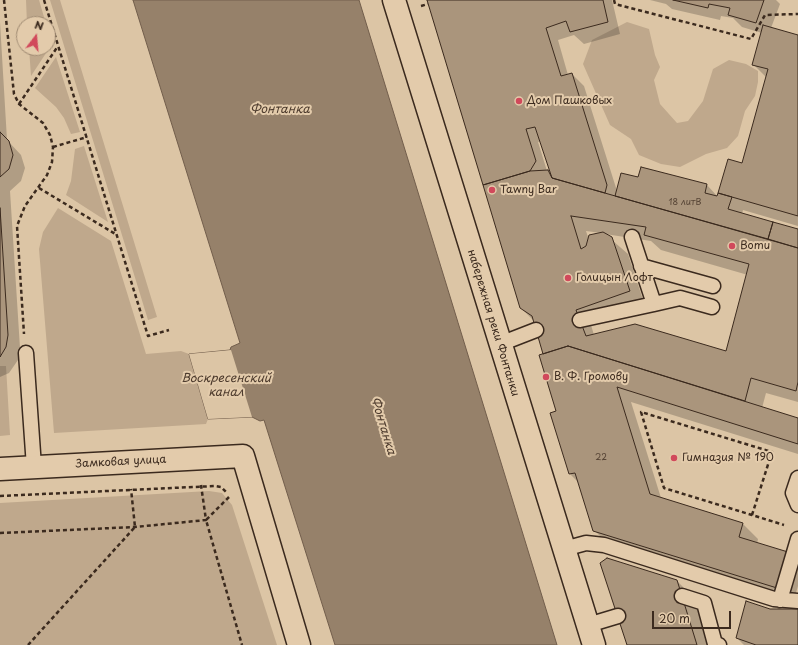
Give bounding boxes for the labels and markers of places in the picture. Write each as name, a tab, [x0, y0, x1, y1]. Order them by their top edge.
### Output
place label: Дом Пашковых	[527, 94, 612, 108]
marker: Дом Пашковых	[514, 96, 524, 106]
place label: Tawny Bar	[500, 183, 557, 197]
marker: Tawny Bar	[487, 185, 497, 195]
place label: Bomu	[740, 239, 770, 253]
marker: Bomu	[727, 241, 737, 251]
place label: Голицын Лофт	[576, 271, 653, 285]
marker: Голицын Лофт	[563, 273, 573, 283]
place label: В. Ф. Громову	[554, 370, 628, 384]
marker: В. Ф. Громову	[541, 372, 551, 382]
place label: Гимназия № 190	[682, 451, 774, 465]
marker: Гимназия № 190	[669, 453, 679, 463]

